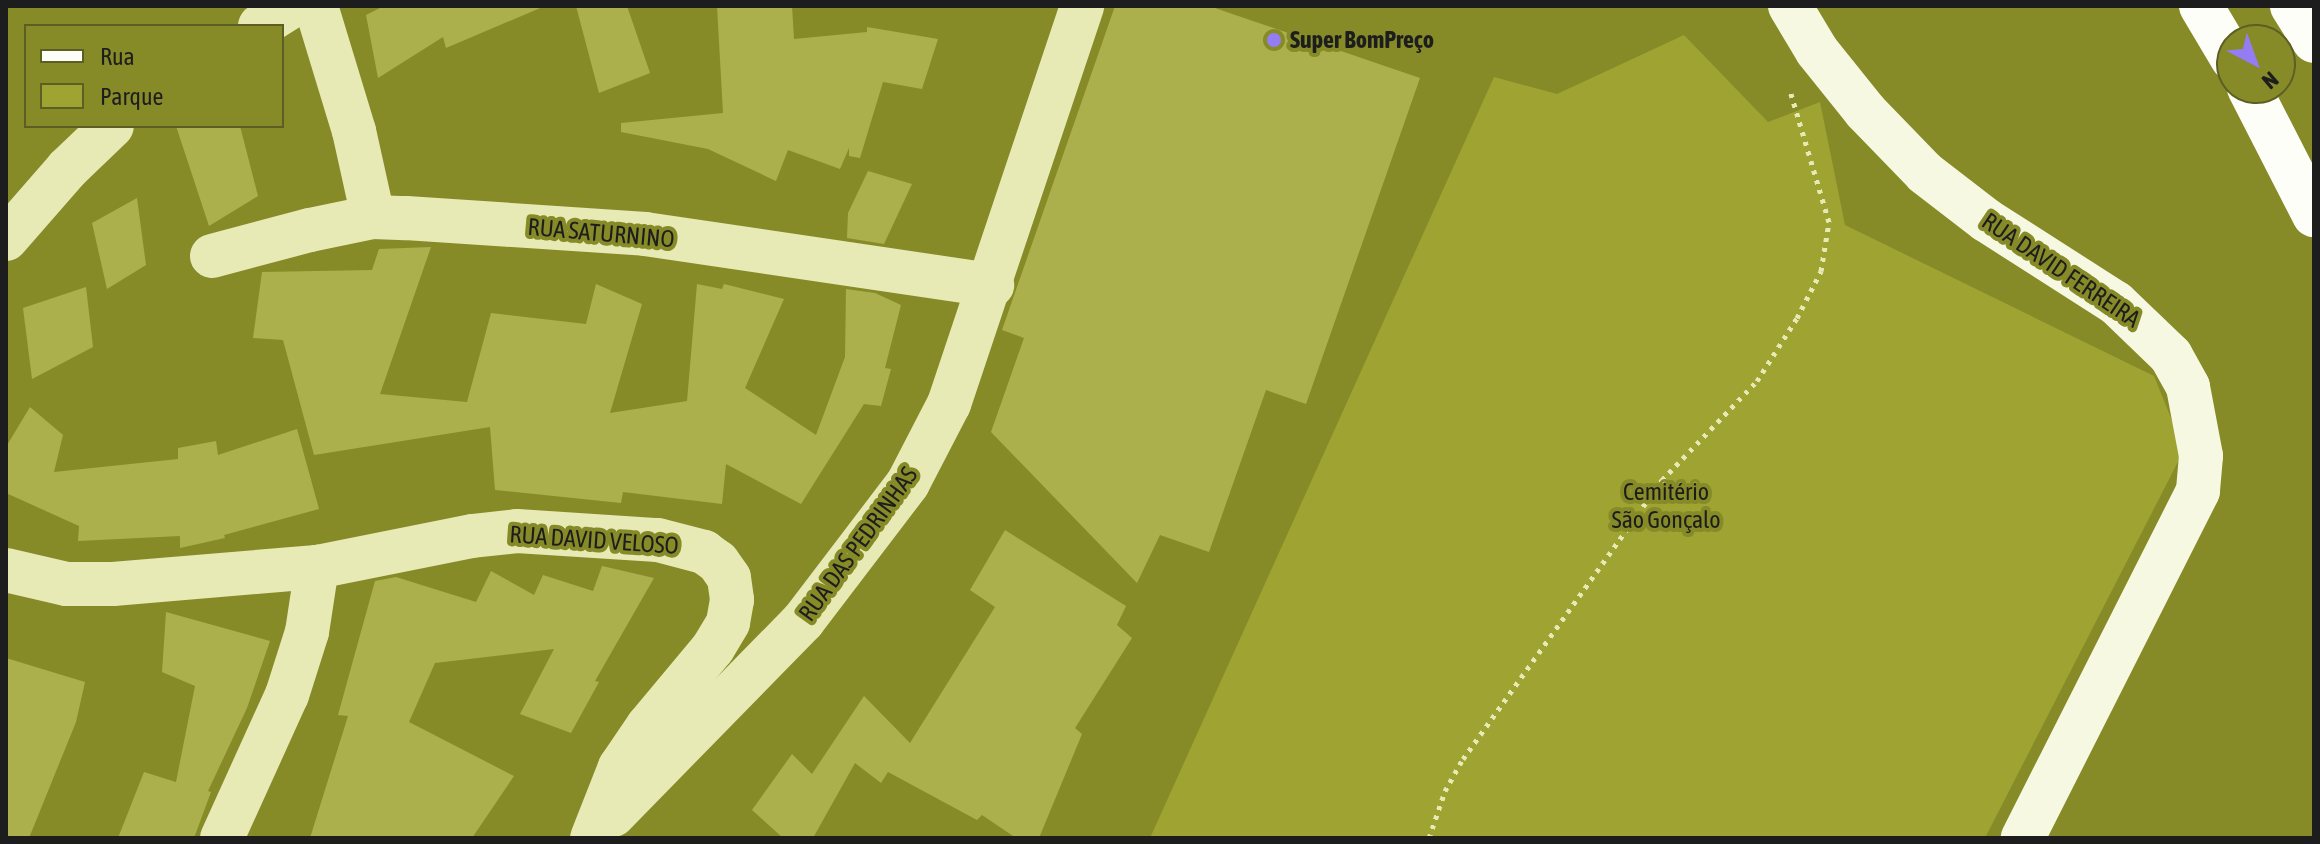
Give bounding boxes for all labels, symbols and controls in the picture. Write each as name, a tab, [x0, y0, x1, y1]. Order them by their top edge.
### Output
legend	[24, 24, 284, 128]
north arrow	[2216, 24, 2296, 104]
place label: Super BomPreço	[1290, 26, 1434, 54]
marker: Super BomPreço	[1265, 31, 1283, 49]
text: Rua	[100, 43, 135, 70]
text: N	[2257, 67, 2284, 95]
text: Parque	[100, 83, 163, 110]
street label: RUA DAVID FERREIRA	[1976, 206, 2146, 334]
street label: RUA SATURNINO	[526, 212, 676, 254]
street label: RUA DAS PEDRINHAS	[792, 461, 924, 627]
park label: Cemitério São Gonçalo	[1612, 478, 1720, 534]
street label: RUA DAVID VELOSO	[508, 520, 680, 560]

